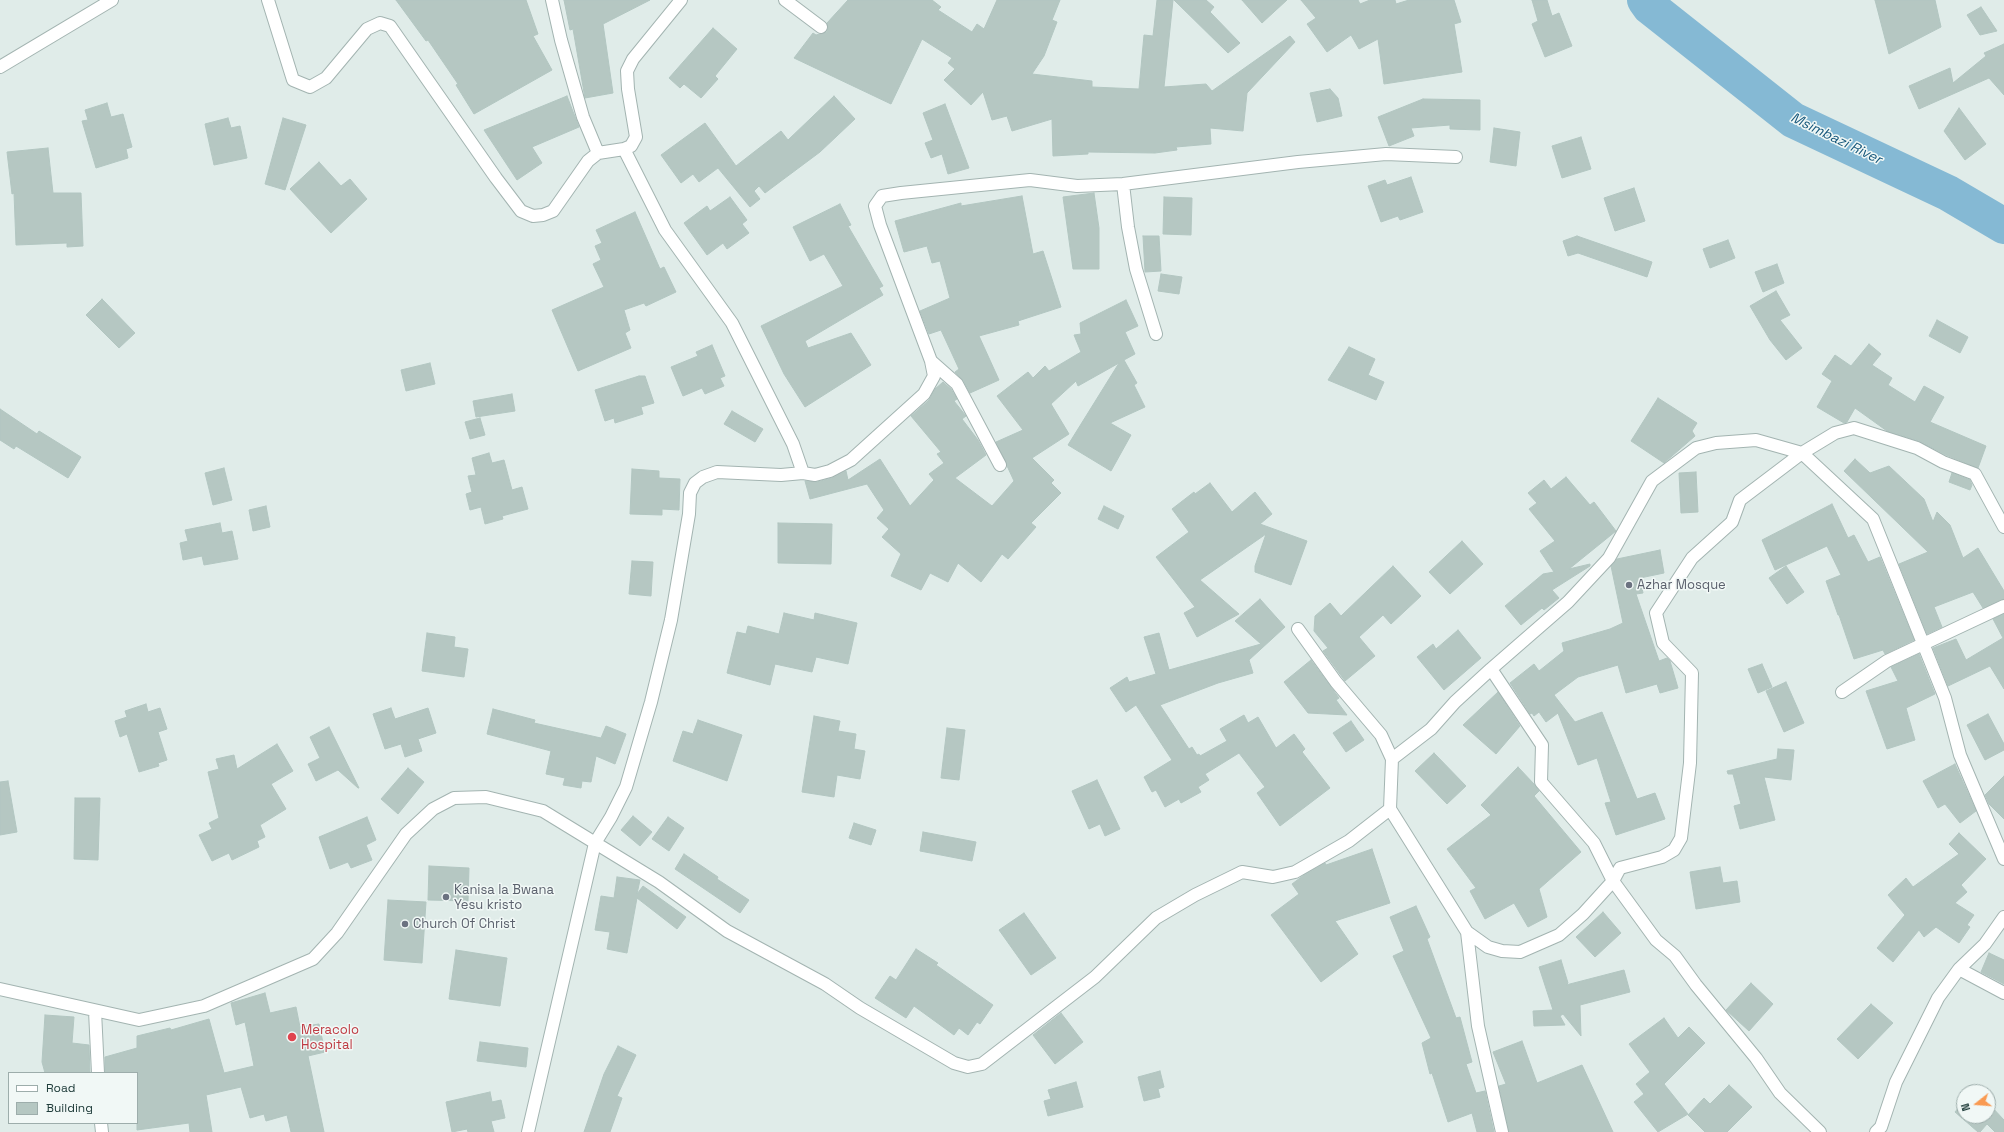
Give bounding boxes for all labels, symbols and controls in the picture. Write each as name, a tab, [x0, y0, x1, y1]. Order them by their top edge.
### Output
water label: Msimbazi River	[1788, 110, 1884, 168]
place label: Azhar Mosque	[1637, 577, 1726, 593]
marker: Azhar Mosque	[1624, 580, 1634, 590]
place label: Kanisa la Bwana Yesu kristo	[454, 882, 554, 913]
marker: Kanisa la Bwana Yesu kristo	[441, 892, 451, 902]
place label: Church Of Christ	[413, 916, 516, 932]
marker: Church Of Christ	[400, 919, 410, 929]
place label: Meracolo Hospital	[301, 1022, 359, 1053]
marker: Meracolo Hospital	[286, 1031, 298, 1043]
legend	[8, 1072, 138, 1124]
text: Road	[46, 1080, 75, 1096]
north arrow	[1956, 1084, 1996, 1124]
text: Building	[46, 1100, 93, 1116]
text: N	[1958, 1102, 1973, 1113]

